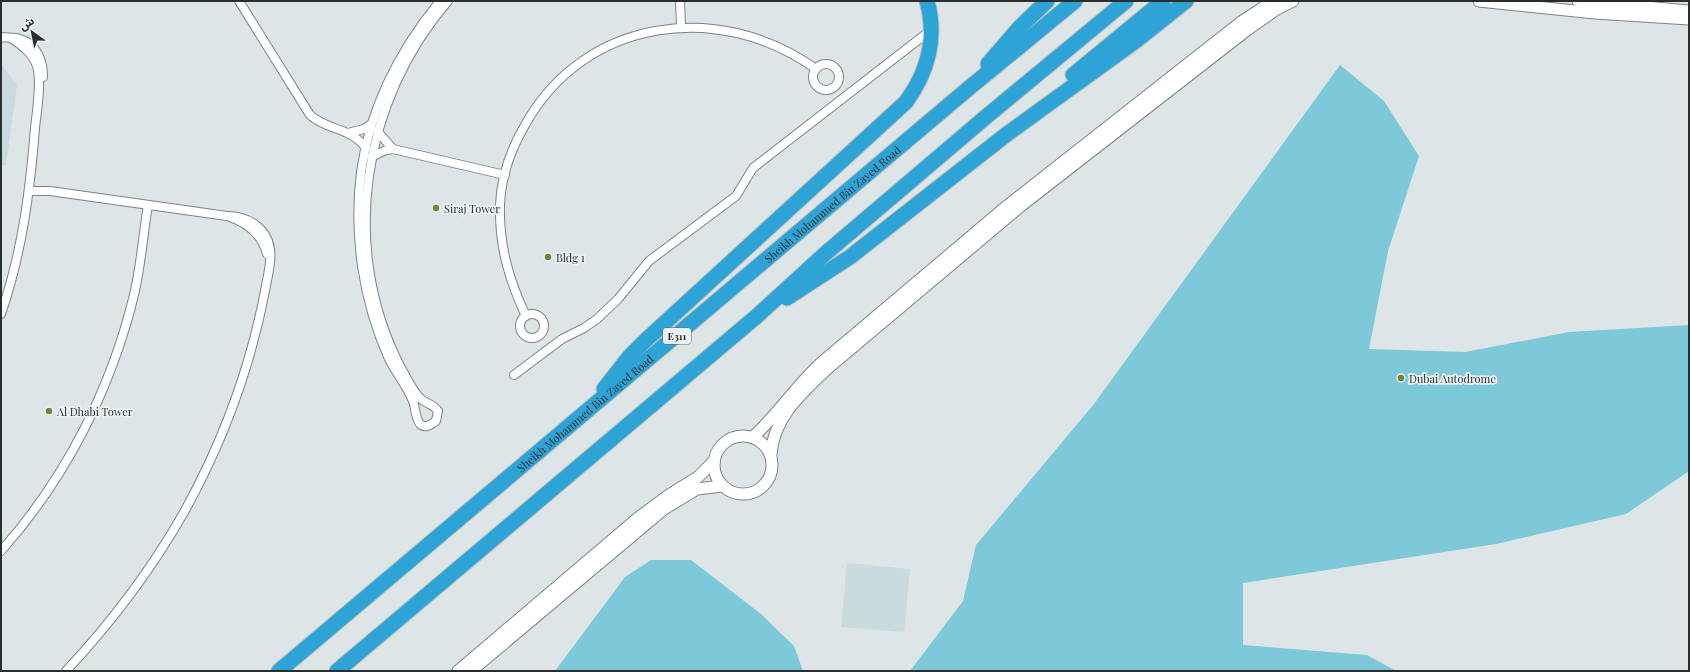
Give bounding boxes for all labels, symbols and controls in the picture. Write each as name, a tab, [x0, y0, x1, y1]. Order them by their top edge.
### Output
north arrow	[12, 12, 52, 52]
text: ش	[16, 13, 37, 34]
street label: Sheikh Mohammed Bin Zayed Road	[761, 141, 904, 266]
place label: Siraj Tower	[444, 201, 500, 216]
marker: Siraj Tower	[431, 203, 441, 213]
place label: Bldg 1	[556, 250, 585, 265]
marker: Bldg 1	[543, 252, 553, 262]
road number: E311	[663, 328, 691, 344]
street label: Sheikh Mohammed Bin Zayed Road	[513, 350, 656, 475]
place label: Dubai Autodrome	[1409, 371, 1496, 386]
marker: Dubai Autodrome	[1396, 373, 1406, 383]
place label: Al Dhabi Tower	[56, 404, 133, 419]
marker: Al Dhabi Tower	[44, 406, 54, 416]

